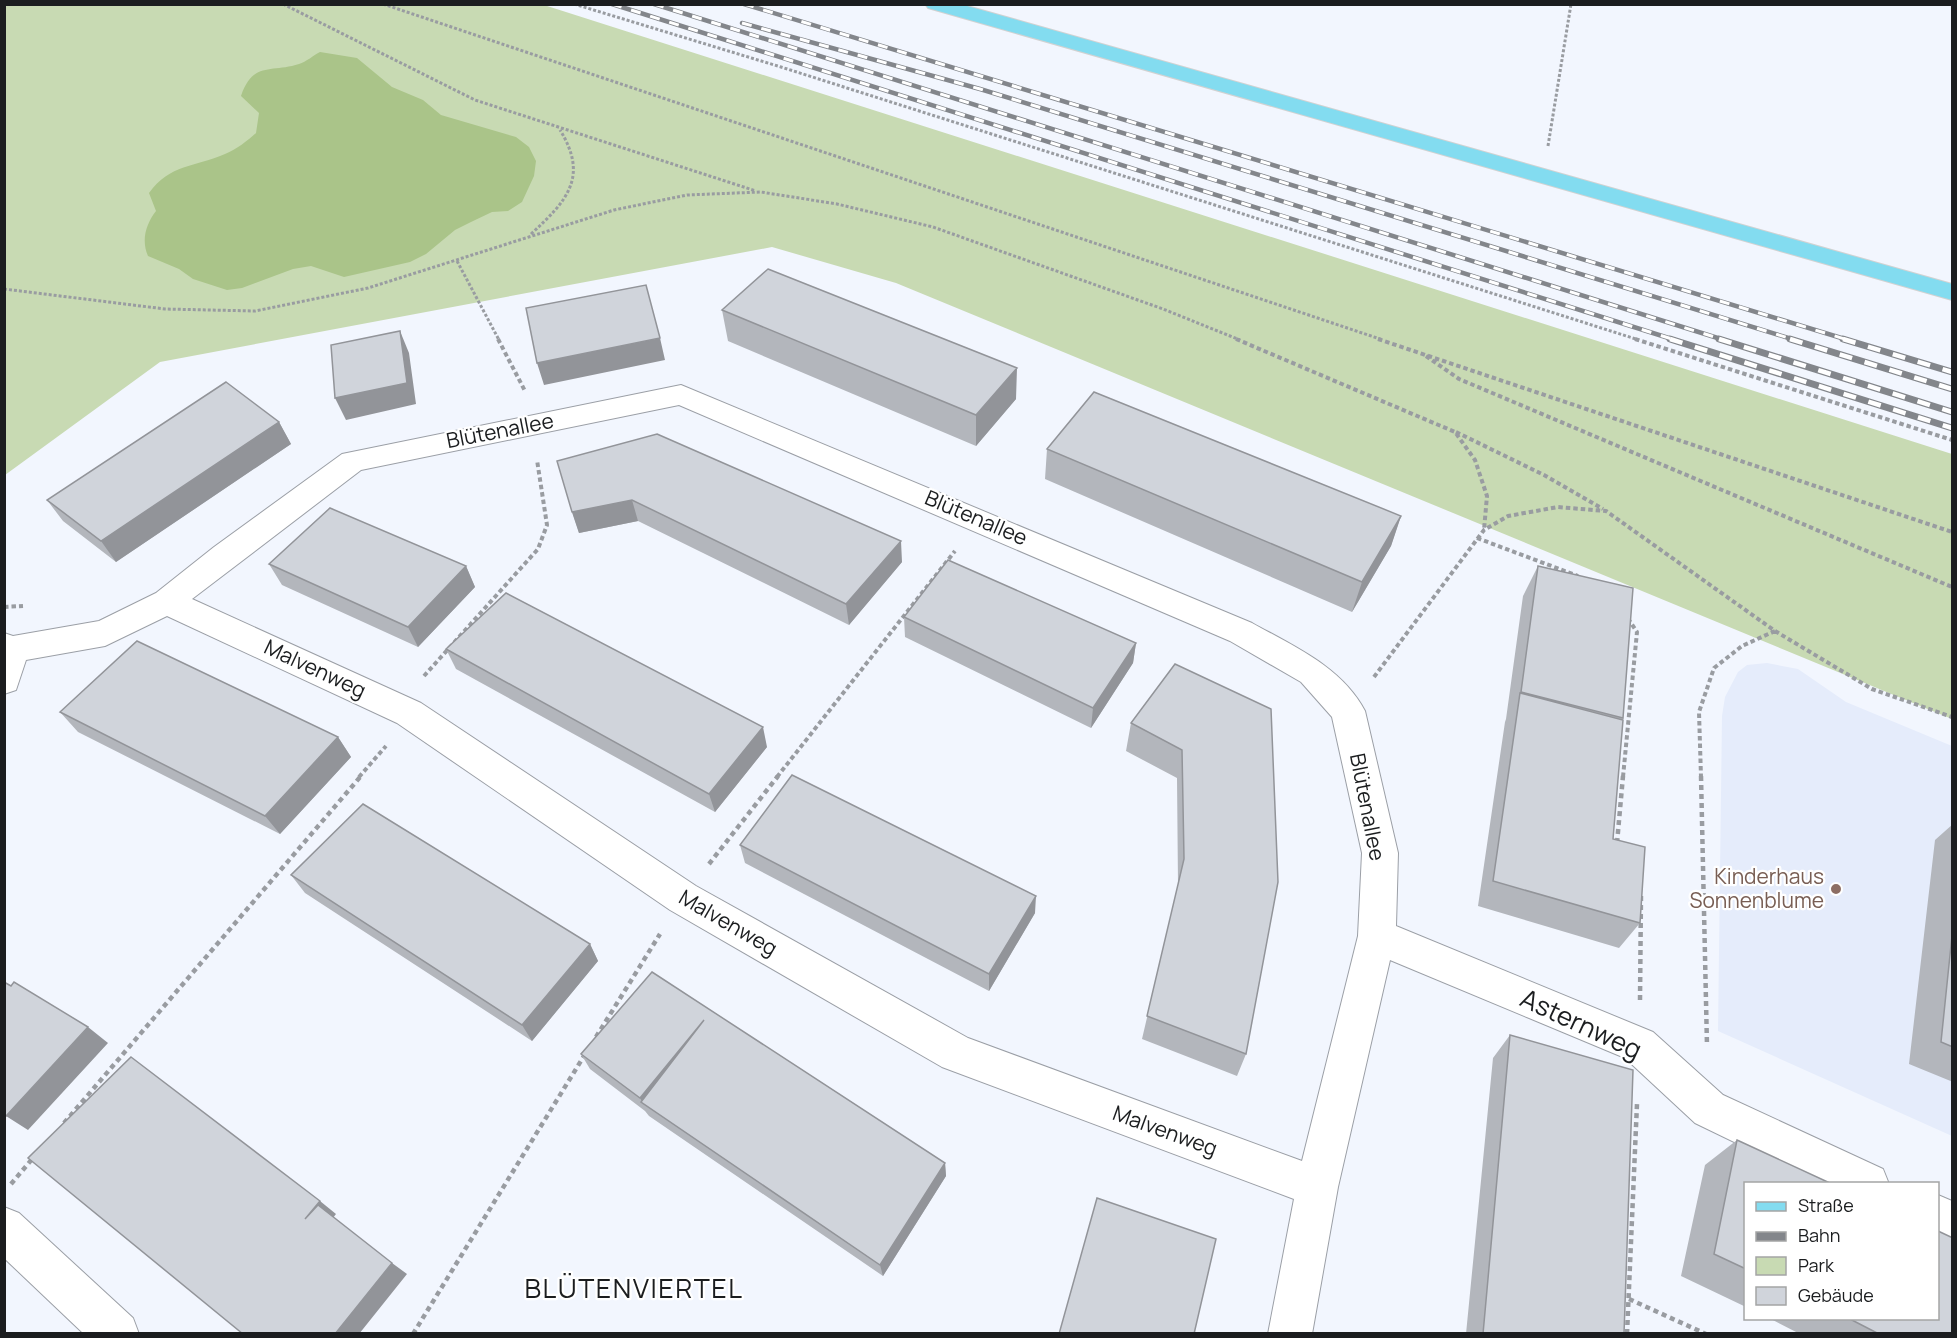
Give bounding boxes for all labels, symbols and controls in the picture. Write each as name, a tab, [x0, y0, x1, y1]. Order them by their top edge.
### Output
street label: Blütenallee	[444, 406, 556, 454]
street label: Blütenallee	[921, 483, 1032, 551]
street label: Malvenweg	[260, 632, 371, 704]
street label: Blütenallee	[1344, 751, 1392, 863]
place label: Kinderhaus Sonnenblume	[1689, 862, 1824, 914]
marker: Kinderhaus Sonnenblume	[1829, 882, 1843, 896]
street label: Malvenweg	[674, 883, 783, 962]
street label: Asternweg	[1515, 979, 1648, 1067]
street label: Malvenweg	[1109, 1098, 1221, 1162]
legend	[1744, 1182, 1939, 1320]
text: Straße	[1798, 1193, 1854, 1217]
text: Bahn	[1798, 1223, 1840, 1247]
text: Park	[1798, 1253, 1835, 1277]
district label: BLÜTENVIERTEL	[524, 1269, 744, 1306]
text: Gebäude	[1798, 1283, 1874, 1307]

